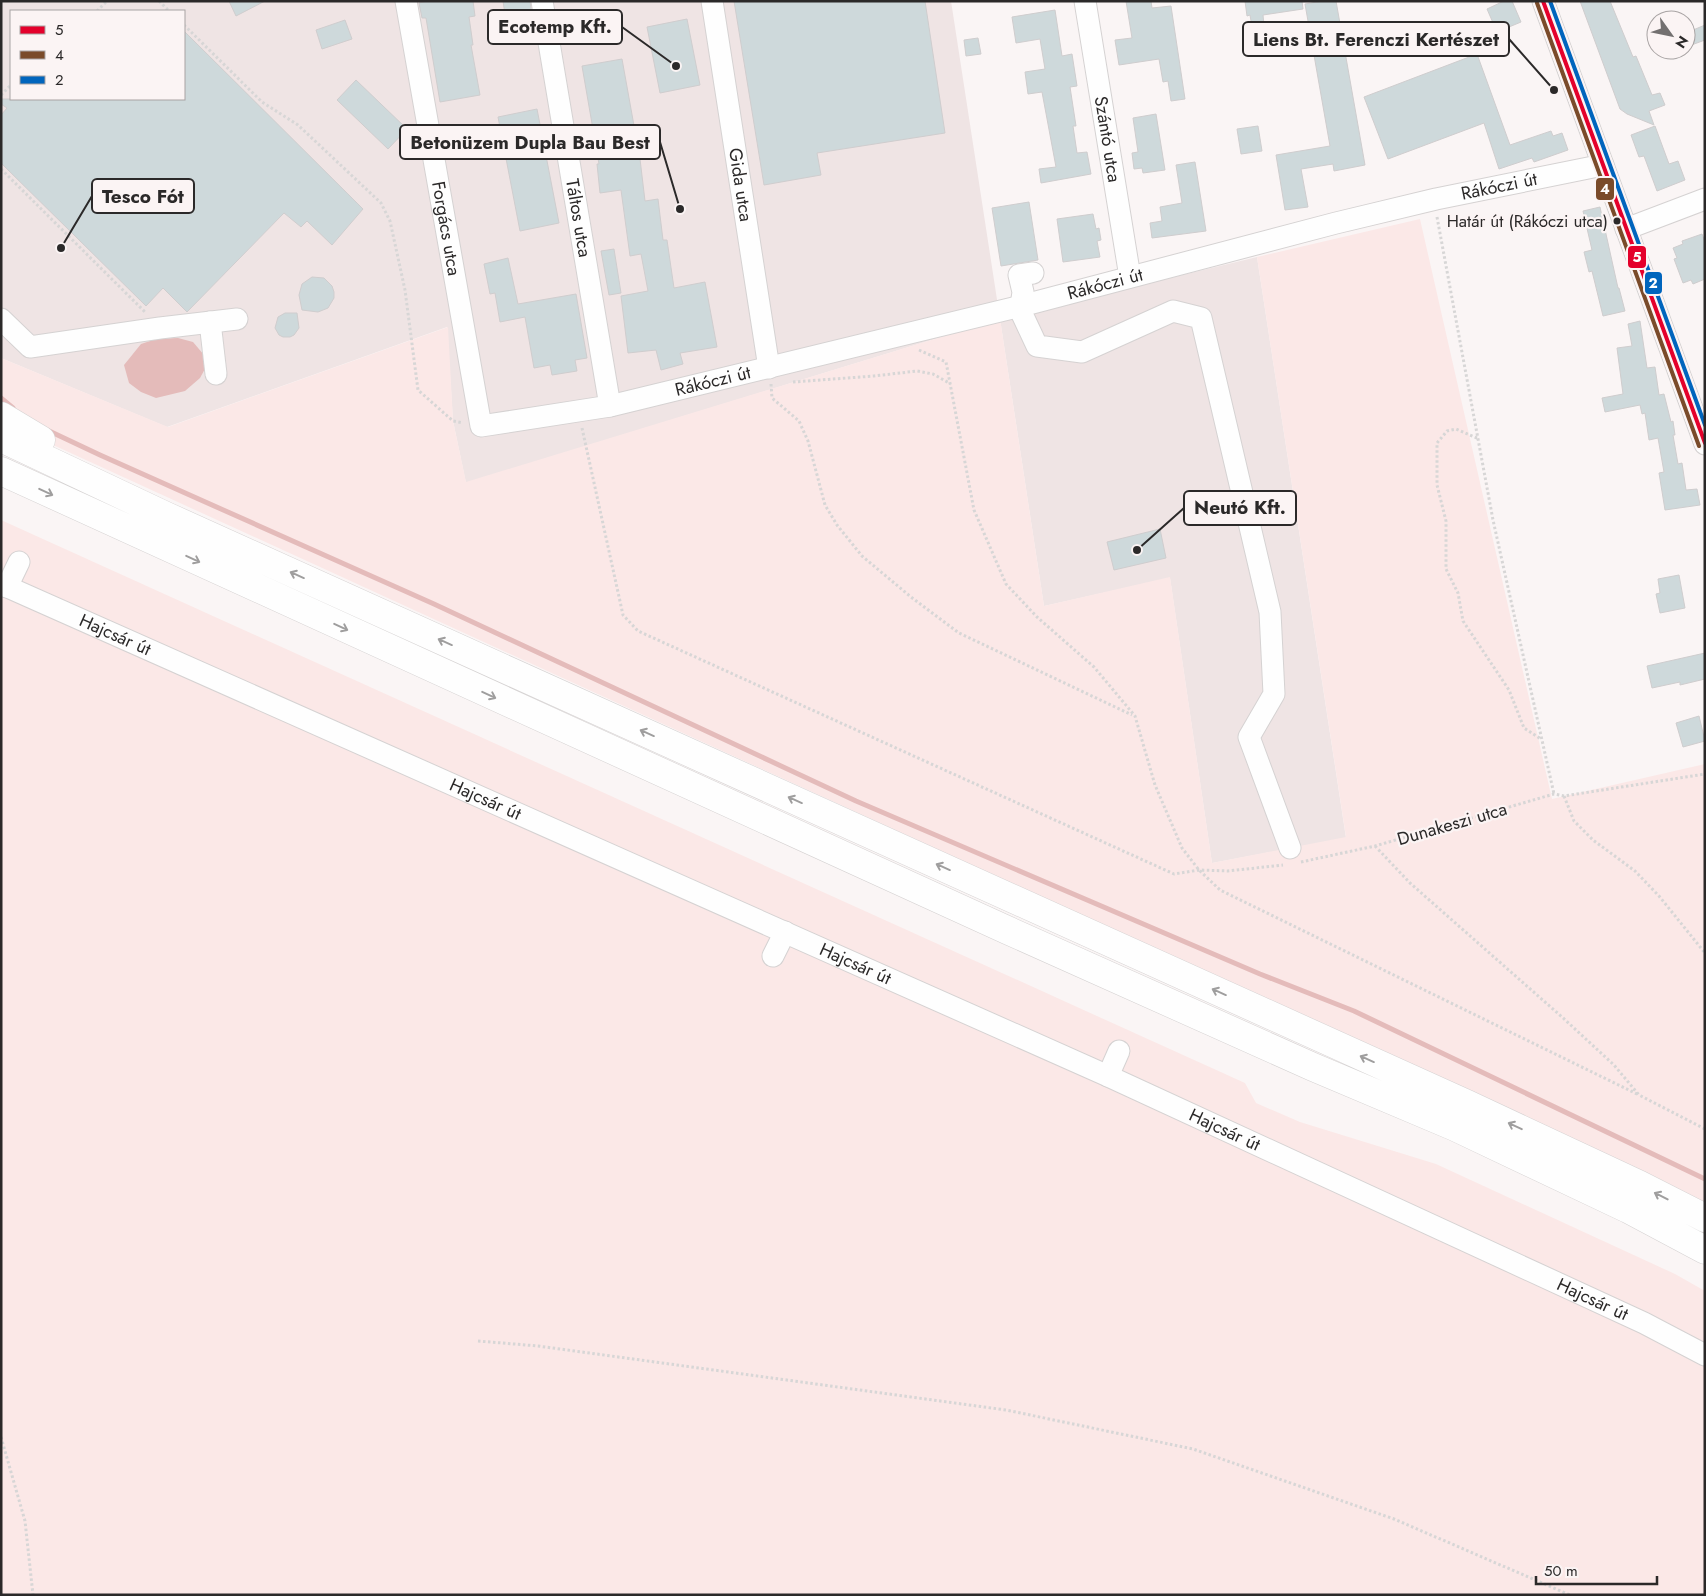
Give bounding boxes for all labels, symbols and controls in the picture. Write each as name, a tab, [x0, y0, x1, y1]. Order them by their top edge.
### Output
legend	[10, 10, 185, 100]
callout: Ecotemp Kft.	[488, 10, 622, 44]
north arrow	[1646, 10, 1696, 60]
text: Ecotemp Kft.	[498, 13, 612, 40]
text: 5	[55, 19, 63, 41]
callout: Liens Bt. Ferenczi Kertészet	[1243, 22, 1509, 56]
text: Liens Bt. Ferenczi Kertészet	[1253, 26, 1499, 53]
text: N	[1670, 32, 1693, 52]
text: 4	[55, 44, 64, 66]
text: 2	[55, 69, 64, 91]
street label: Szántó utca	[1088, 94, 1127, 184]
callout: Betonüzem Dupla Bau Best	[400, 125, 660, 159]
text: Betonüzem Dupla Bau Best	[410, 129, 650, 156]
street label: Gida utca	[722, 146, 759, 223]
street label: Rákóczi út	[1459, 166, 1540, 207]
street label: Táltos utca	[559, 177, 598, 259]
line badge: 4	[1595, 177, 1615, 201]
callout: Tesco Fót	[92, 179, 194, 213]
street label: Forgács utca	[425, 179, 467, 278]
text: 4	[1600, 179, 1610, 199]
text: Tesco Fót	[102, 183, 184, 210]
place label: Határ út (Rákóczi utca)	[1447, 209, 1608, 233]
marker: Határ út (Rákóczi utca)	[1612, 216, 1622, 226]
line badge: 5	[1627, 245, 1647, 269]
text: 5	[1632, 247, 1642, 267]
street label: Rákóczi út	[1064, 261, 1146, 306]
line badge: 2	[1644, 271, 1663, 295]
text: 2	[1648, 273, 1658, 293]
street label: Rákóczi út	[672, 359, 754, 403]
one-way arrow	[38, 487, 53, 497]
callout: Neutó Kft.	[1184, 491, 1296, 525]
text: Neutó Kft.	[1194, 494, 1286, 521]
one-way arrow	[185, 555, 200, 565]
one-way arrow	[290, 569, 305, 579]
street label: Hajcsár út	[75, 607, 156, 662]
one-way arrow	[333, 623, 348, 632]
one-way arrow	[438, 636, 453, 646]
one-way arrow	[481, 690, 496, 700]
one-way arrow	[640, 727, 655, 737]
street label: Hajcsár út	[445, 772, 526, 827]
one-way arrow	[788, 794, 803, 804]
street label: Dunakeszi utca	[1394, 796, 1510, 852]
one-way arrow	[936, 861, 951, 871]
street label: Hajcsár út	[815, 936, 896, 991]
one-way arrow	[1212, 986, 1227, 996]
one-way arrow	[1360, 1054, 1375, 1063]
street label: Hajcsár út	[1185, 1102, 1265, 1158]
one-way arrow	[1507, 1121, 1522, 1131]
one-way arrow	[1654, 1191, 1669, 1200]
street label: Hajcsár út	[1553, 1272, 1633, 1327]
scale bar	[1536, 1554, 1657, 1586]
text: 50 m	[1544, 1560, 1578, 1582]

